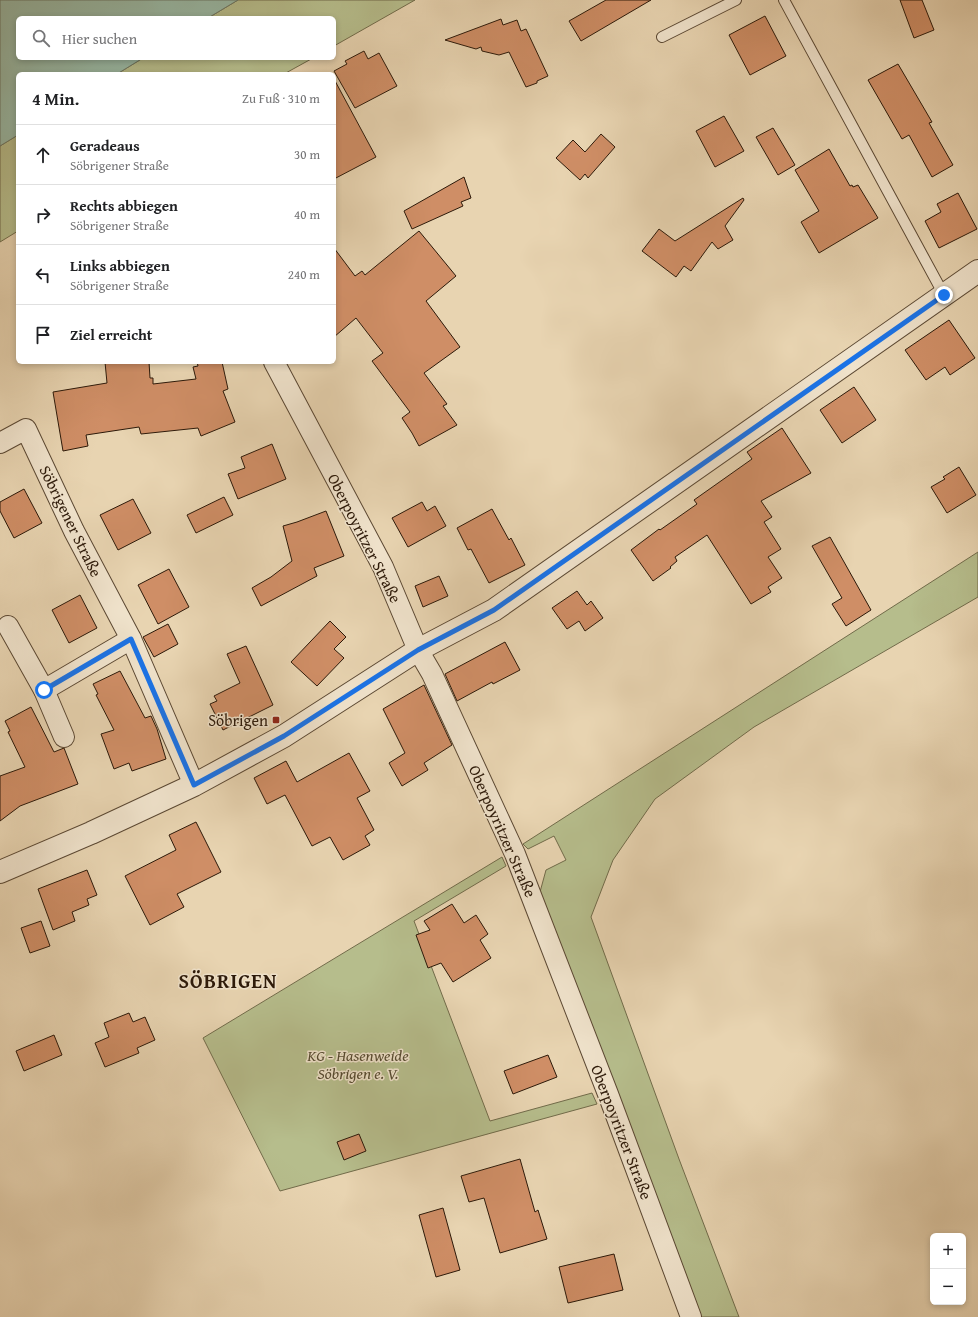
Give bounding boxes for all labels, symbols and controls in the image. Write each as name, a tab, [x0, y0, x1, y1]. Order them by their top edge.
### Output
search box	[16, 16, 336, 60]
icon: search	[30, 27, 52, 49]
text: Hier suchen	[62, 28, 137, 49]
text: 4 Min.	[32, 86, 79, 111]
text: Zu Fuß · 310 m	[242, 89, 320, 108]
text: Geradeaus	[70, 135, 140, 156]
icon: ahead	[32, 144, 54, 166]
text: 30 m	[294, 145, 320, 164]
text: Söbrigener Straße	[70, 156, 169, 175]
text: Rechts abbiegen	[70, 195, 178, 216]
icon: right	[32, 204, 54, 226]
text: 40 m	[294, 205, 320, 224]
text: Söbrigener Straße	[70, 216, 169, 235]
text: Links abbiegen	[70, 255, 170, 276]
icon: left	[32, 264, 54, 286]
text: 240 m	[288, 265, 320, 284]
text: Söbrigener Straße	[70, 276, 169, 295]
route end	[935, 286, 953, 304]
icon: arrive	[32, 324, 54, 346]
text: Ziel erreicht	[70, 324, 152, 345]
street label: Söbrigener Straße	[34, 461, 108, 581]
street label: Oberpoyritzer Straße	[322, 469, 408, 607]
route start	[35, 681, 53, 699]
place label: Söbrigen	[208, 708, 268, 732]
marker: Söbrigen	[271, 715, 281, 725]
street label: Oberpoyritzer Straße	[463, 761, 543, 901]
district label: SÖBRIGEN	[179, 966, 277, 995]
park label: KG - Hasenweide Söbrigen e. V.	[306, 1043, 409, 1085]
street label: Oberpoyritzer Straße	[585, 1061, 659, 1203]
map controls	[930, 1233, 966, 1305]
button: +	[930, 1233, 966, 1269]
button: −	[930, 1269, 966, 1305]

